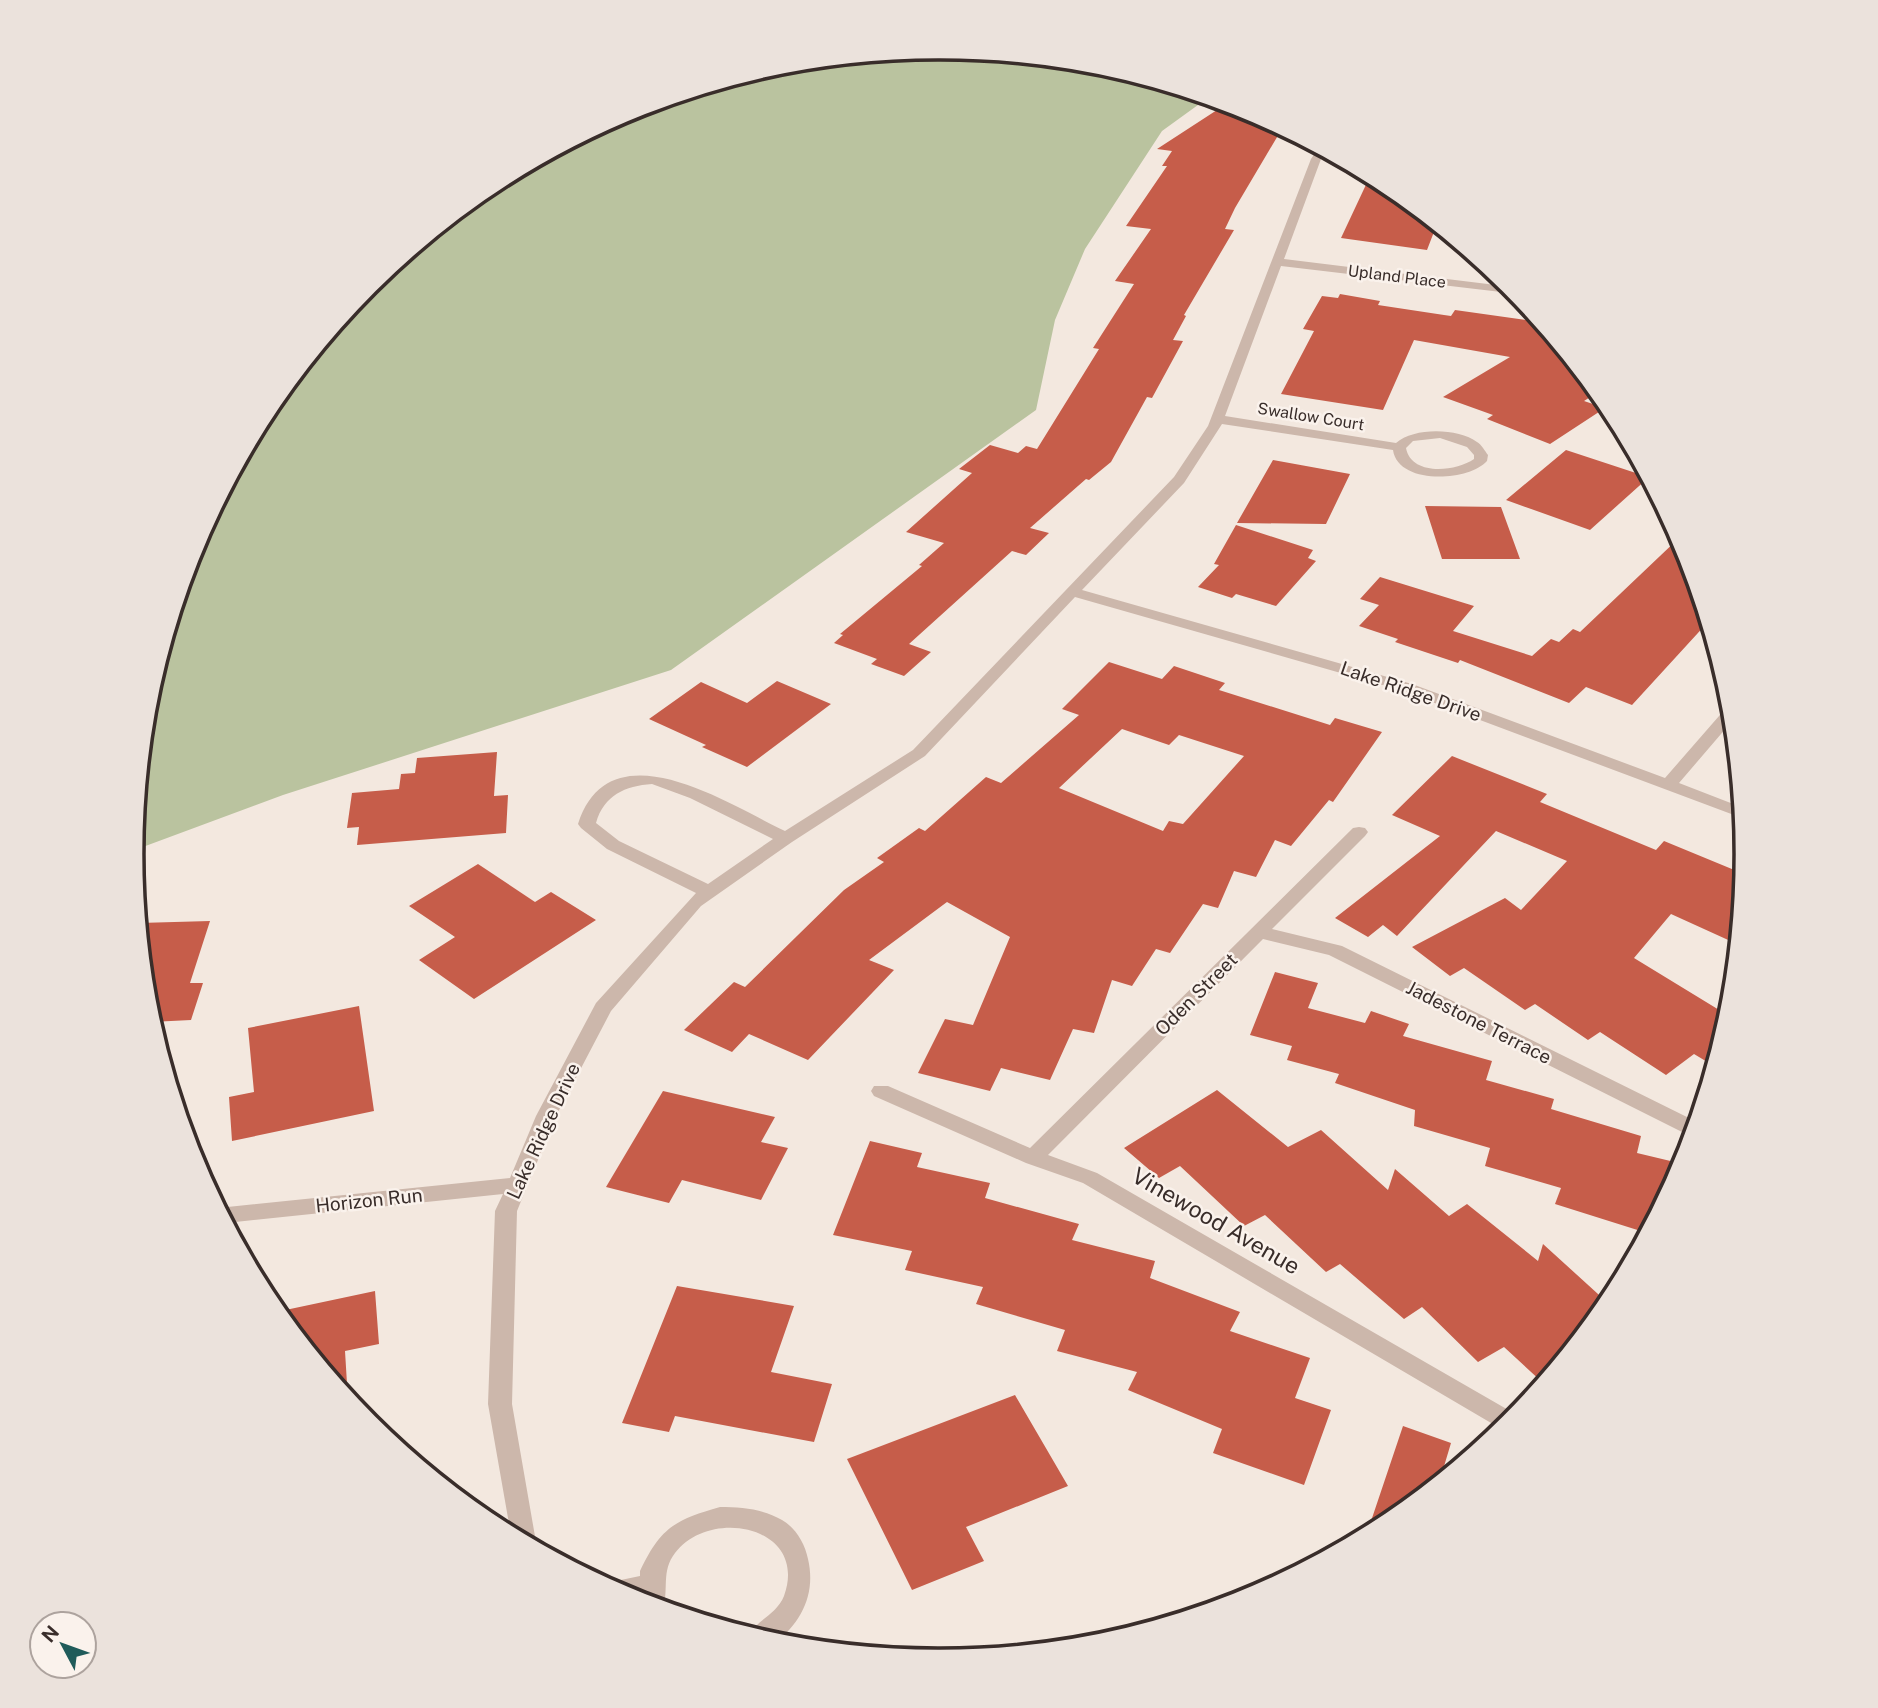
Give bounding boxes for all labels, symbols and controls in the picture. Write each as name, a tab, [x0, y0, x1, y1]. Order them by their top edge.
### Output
street label: Upland Place	[1347, 261, 1447, 292]
street label: Swallow Court	[1256, 399, 1366, 434]
street label: Lake Ridge Drive	[1338, 657, 1484, 725]
street label: Oden Street	[1150, 948, 1242, 1040]
street label: Jadestone Terrace	[1403, 976, 1555, 1068]
street label: Lake Ridge Drive	[502, 1059, 584, 1203]
street label: Vinewood Avenue	[1127, 1162, 1305, 1280]
street label: Horizon Run	[314, 1183, 424, 1217]
north arrow	[28, 1610, 98, 1680]
text: N	[37, 1621, 63, 1647]

